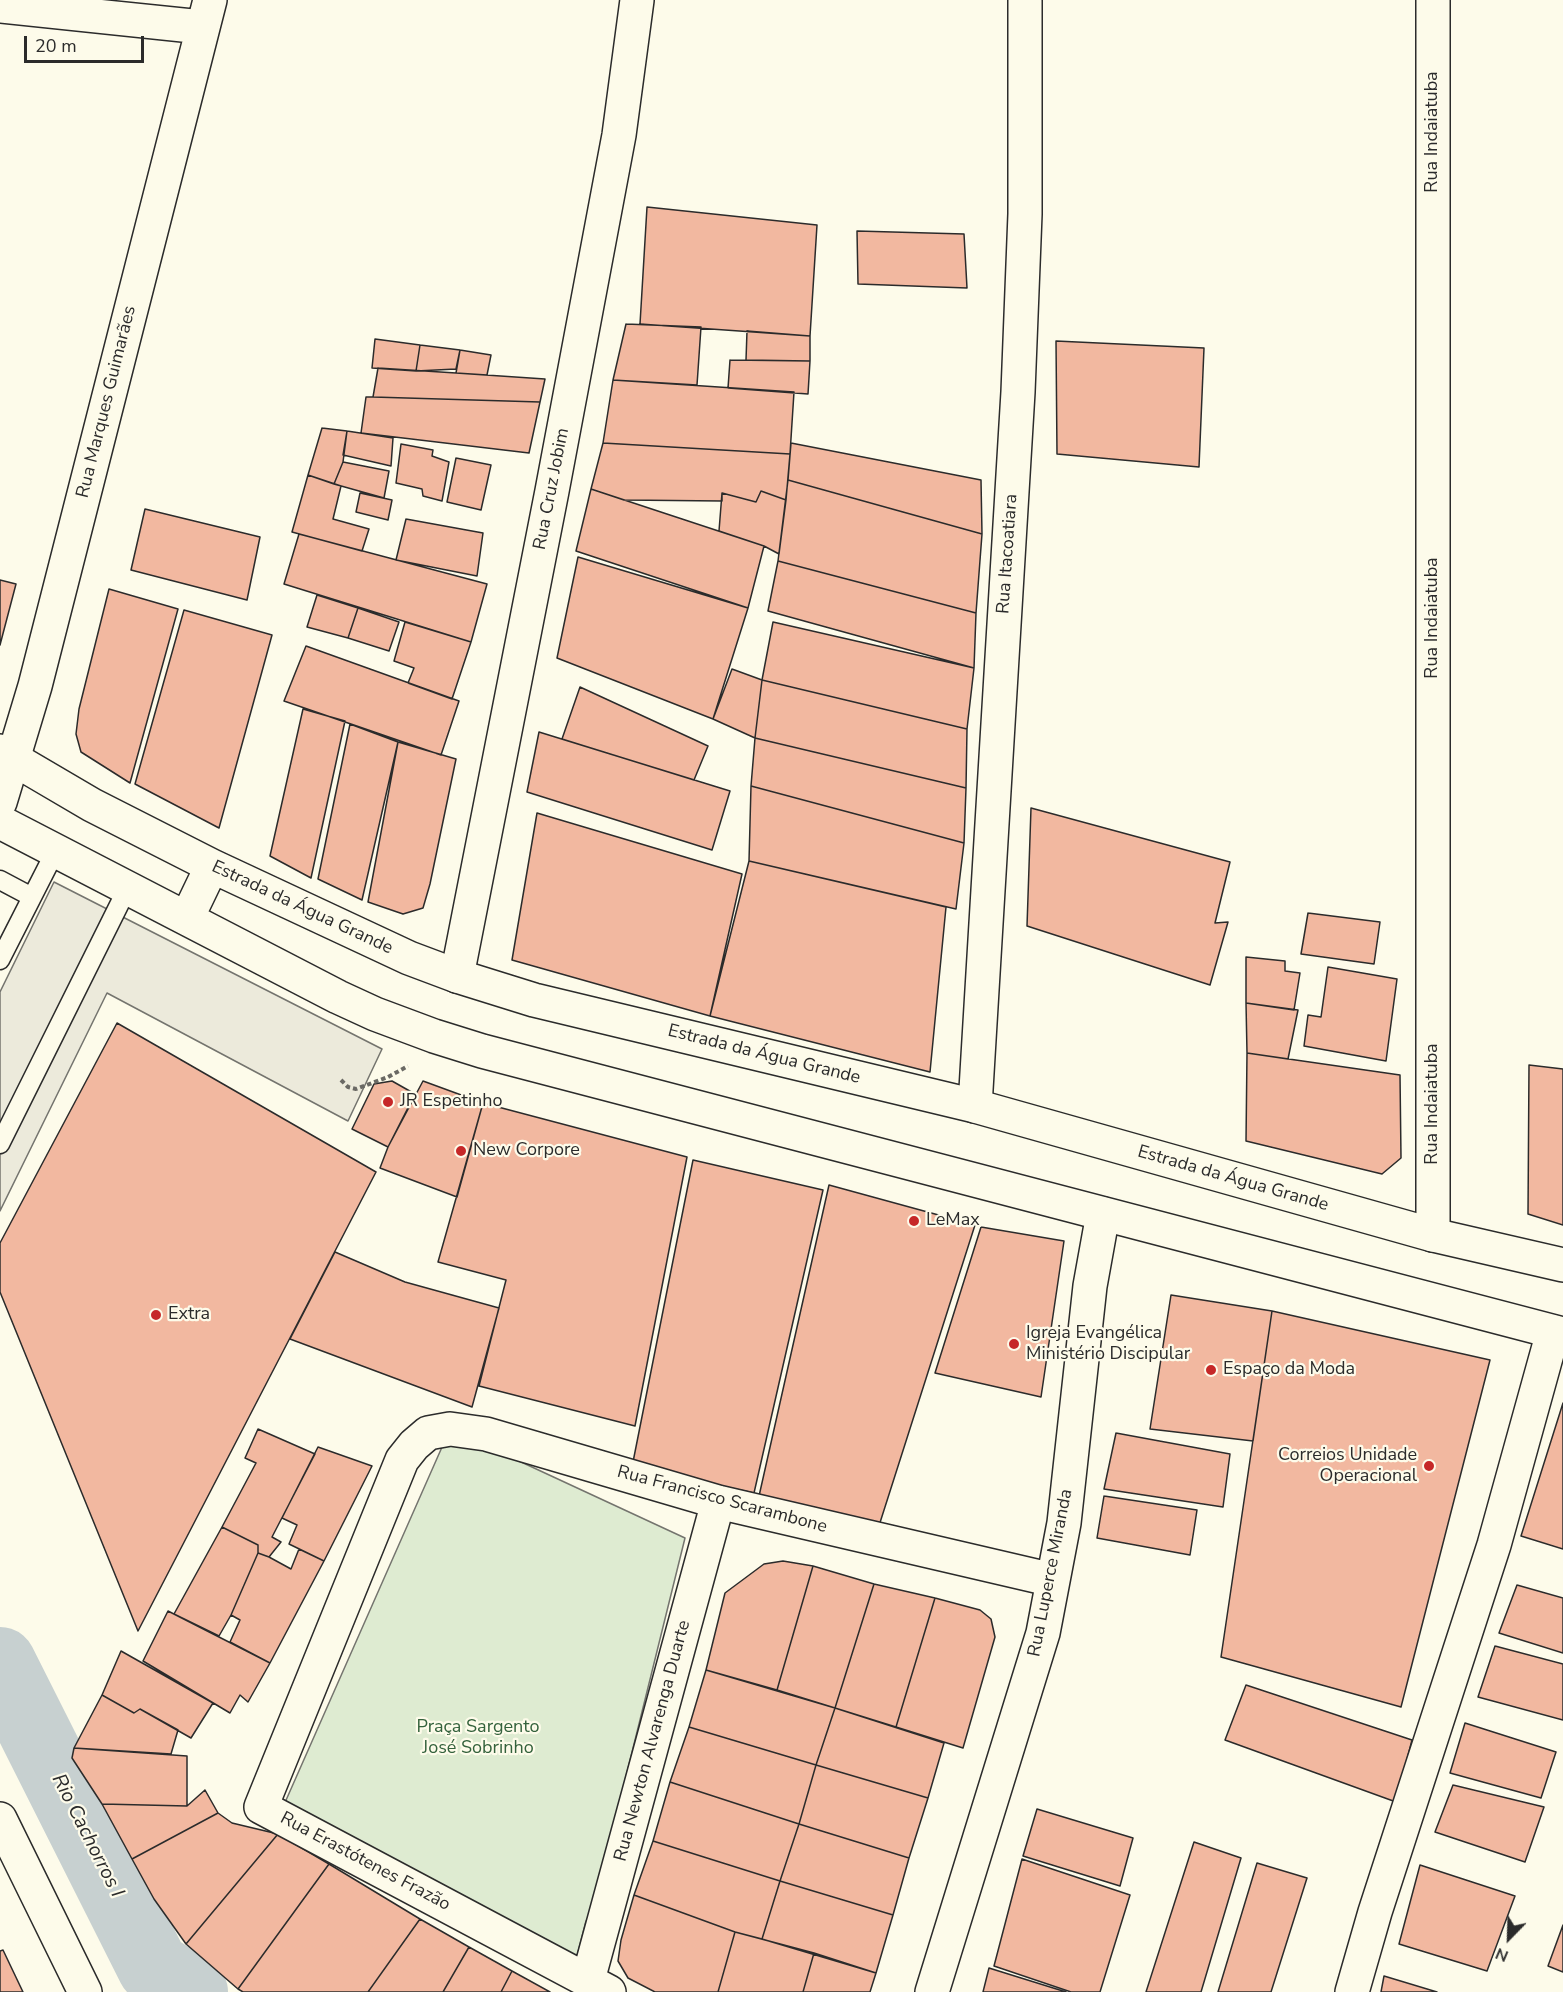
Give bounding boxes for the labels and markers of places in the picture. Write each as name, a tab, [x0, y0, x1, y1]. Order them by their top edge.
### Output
place label: JR Espetinho	[400, 1091, 503, 1113]
marker: JR Espetinho	[381, 1095, 395, 1109]
place label: New Corpore	[473, 1140, 580, 1162]
marker: New Corpore	[454, 1144, 468, 1158]
place label: LeMax	[926, 1210, 980, 1232]
marker: LeMax	[907, 1214, 921, 1228]
place label: Extra	[168, 1304, 210, 1326]
marker: Extra	[149, 1308, 163, 1322]
place label: Igreja Evangélica Ministério Discipular	[1026, 1323, 1190, 1366]
marker: Igreja Evangélica Ministério Discipular	[1007, 1337, 1021, 1351]
place label: Espaço da Moda	[1223, 1359, 1355, 1381]
marker: Espaço da Moda	[1204, 1363, 1218, 1377]
place label: Correios Unidade Operacional	[1278, 1445, 1417, 1488]
marker: Correios Unidade Operacional	[1422, 1459, 1436, 1473]

